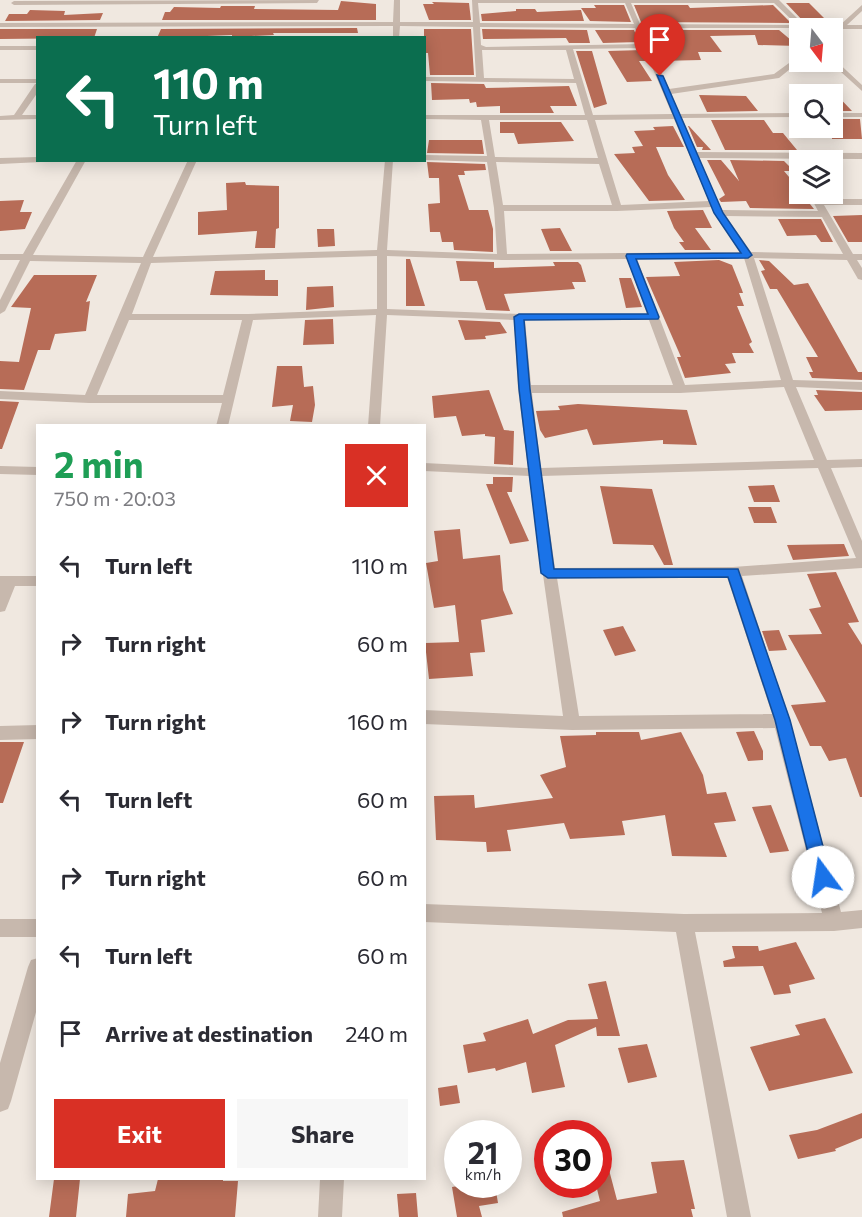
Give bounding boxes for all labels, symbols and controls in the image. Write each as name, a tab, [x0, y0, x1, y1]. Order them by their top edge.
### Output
pin	[634, 14, 685, 76]
north arrow	[789, 18, 843, 72]
map controls	[789, 18, 843, 204]
icon: arrive	[643, 23, 676, 56]
text: 110 m	[153, 56, 264, 108]
icon: left	[54, 60, 132, 138]
button: search	[789, 84, 843, 138]
text: Turn left	[153, 108, 257, 141]
button: layers	[789, 150, 843, 204]
text: 2 min	[54, 441, 144, 485]
button: close	[345, 444, 408, 507]
text: 750 m · 20:03	[54, 486, 176, 510]
icon: left	[54, 549, 87, 582]
text: Turn left	[105, 552, 192, 579]
text: 110 m	[351, 552, 408, 579]
icon: right	[54, 627, 87, 660]
text: Turn right	[105, 630, 206, 657]
text: 60 m	[357, 630, 408, 657]
icon: right	[54, 705, 87, 738]
text: Turn right	[105, 708, 206, 735]
text: 160 m	[347, 708, 408, 735]
icon: left	[54, 783, 87, 816]
text: Turn left	[105, 786, 192, 813]
text: 60 m	[357, 786, 408, 813]
position arrow	[791, 845, 855, 909]
icon: right	[54, 861, 87, 894]
text: Turn right	[105, 864, 206, 891]
text: 60 m	[357, 864, 408, 891]
icon: left	[54, 939, 87, 972]
text: Turn left	[105, 942, 192, 969]
text: 60 m	[357, 942, 408, 969]
icon: arrive	[54, 1017, 87, 1050]
text: Arrive at destination	[105, 1020, 313, 1047]
text: 240 m	[345, 1020, 408, 1047]
button: Exit	[54, 1099, 225, 1168]
button: Share	[237, 1099, 408, 1168]
speed limit sign: 30	[534, 1120, 612, 1198]
text: 21	[468, 1133, 498, 1170]
text: km/h	[465, 1165, 501, 1183]

